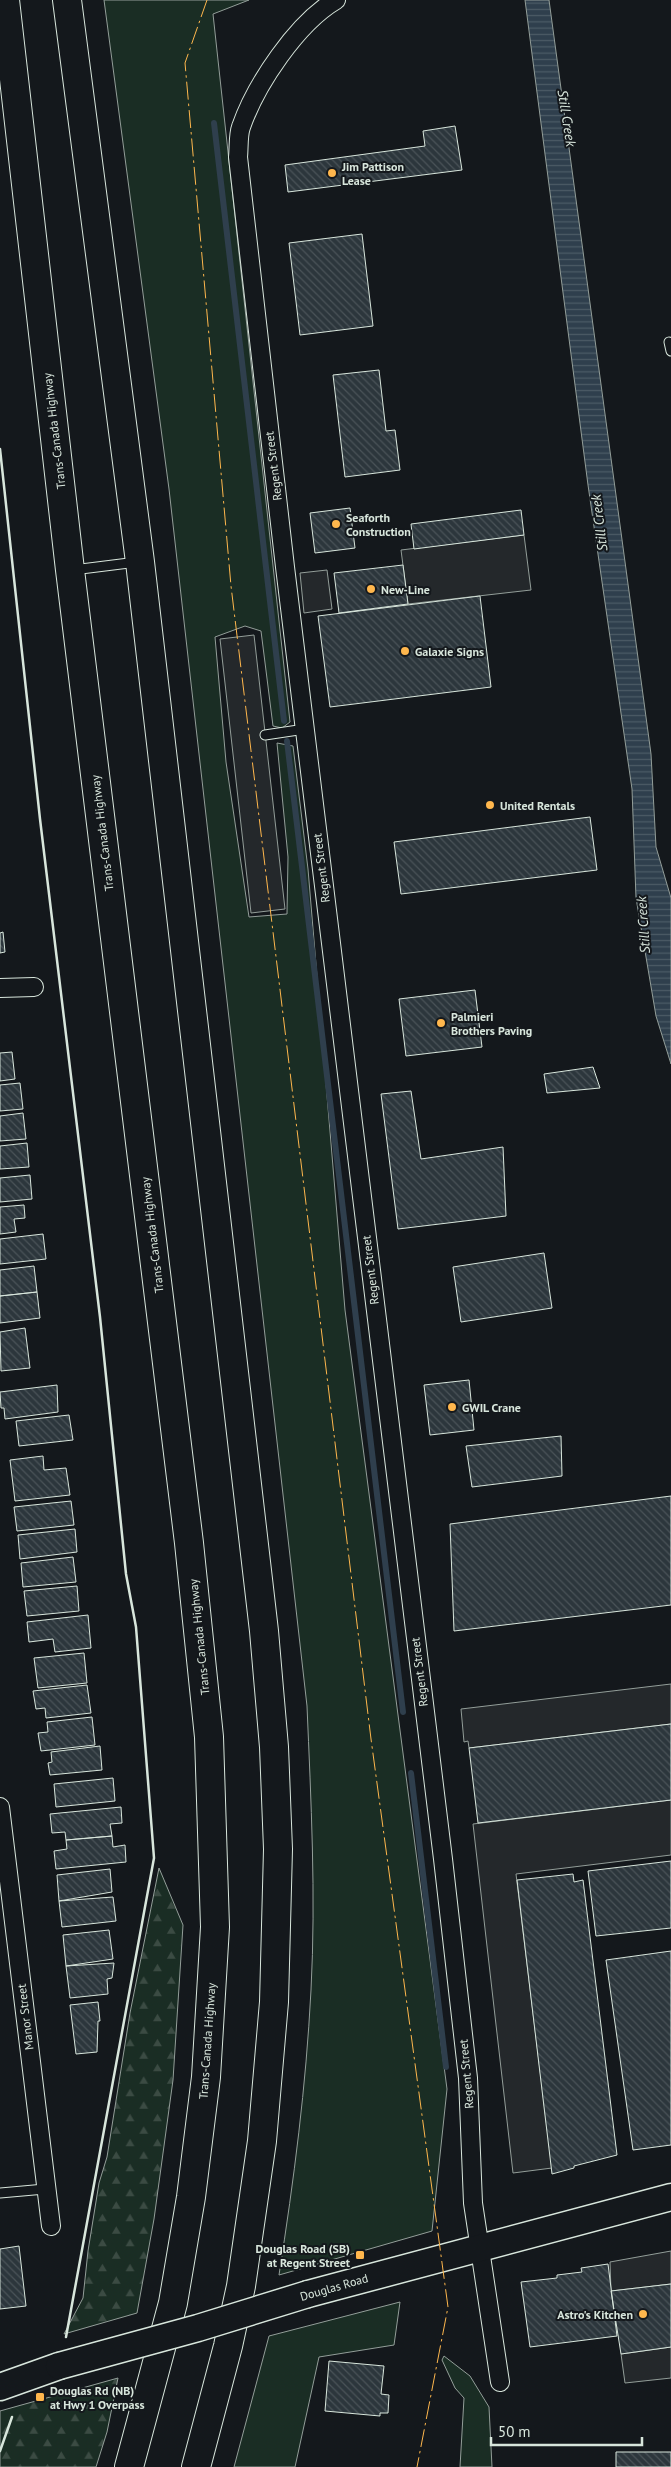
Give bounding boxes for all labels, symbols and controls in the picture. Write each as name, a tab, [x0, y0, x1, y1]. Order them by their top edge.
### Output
water label: Still Creek	[554, 88, 580, 148]
place label: Jim Pattison Lease	[341, 159, 404, 188]
marker: Jim Pattison Lease	[326, 167, 338, 179]
street label: Trans-Canada Highway	[39, 372, 69, 490]
street label: Regent Street	[261, 431, 285, 501]
water label: Still Creek	[586, 493, 611, 553]
place label: Seaforth Construction	[346, 510, 411, 539]
marker: Seaforth Construction	[330, 518, 342, 530]
place label: New-Line	[381, 582, 430, 597]
marker: New-Line	[365, 583, 377, 595]
place label: Galaxie Signs	[415, 644, 484, 659]
marker: Galaxie Signs	[399, 645, 411, 657]
street label: Trans-Canada Highway	[87, 774, 117, 892]
place label: United Rentals	[500, 798, 575, 813]
marker: United Rentals	[484, 799, 496, 811]
street label: Regent Street	[309, 833, 333, 903]
water label: Still Creek	[632, 895, 654, 954]
place label: Palmieri Brothers Paving	[451, 1009, 532, 1038]
marker: Palmieri Brothers Paving	[435, 1017, 447, 1029]
street label: Trans-Canada Highway	[137, 1176, 167, 1294]
street label: Regent Street	[358, 1235, 382, 1305]
place label: GWIL Crane	[462, 1400, 521, 1415]
marker: GWIL Crane	[446, 1401, 458, 1413]
street label: Trans-Canada Highway	[185, 1578, 213, 1696]
street label: Regent Street	[407, 1637, 431, 1707]
street label: Trans-Canada Highway	[195, 1982, 219, 2100]
street label: Manor Street	[14, 1983, 36, 2051]
street label: Regent Street	[455, 2039, 477, 2109]
place label: Douglas Road (SB) at Regent Street	[255, 2241, 351, 2270]
marker: Douglas Road (SB) at Regent Street	[354, 2249, 366, 2261]
street label: Douglas Road	[298, 2270, 370, 2304]
place label: Astro's Kitchen	[557, 2307, 633, 2322]
marker: Astro's Kitchen	[637, 2308, 649, 2320]
place label: Douglas Rd (NB) at Hwy 1 Overpass	[50, 2383, 145, 2412]
marker: Douglas Rd (NB) at Hwy 1 Overpass	[34, 2391, 46, 2403]
scale bar	[491, 2414, 642, 2446]
text: 50 m	[498, 2422, 531, 2441]

